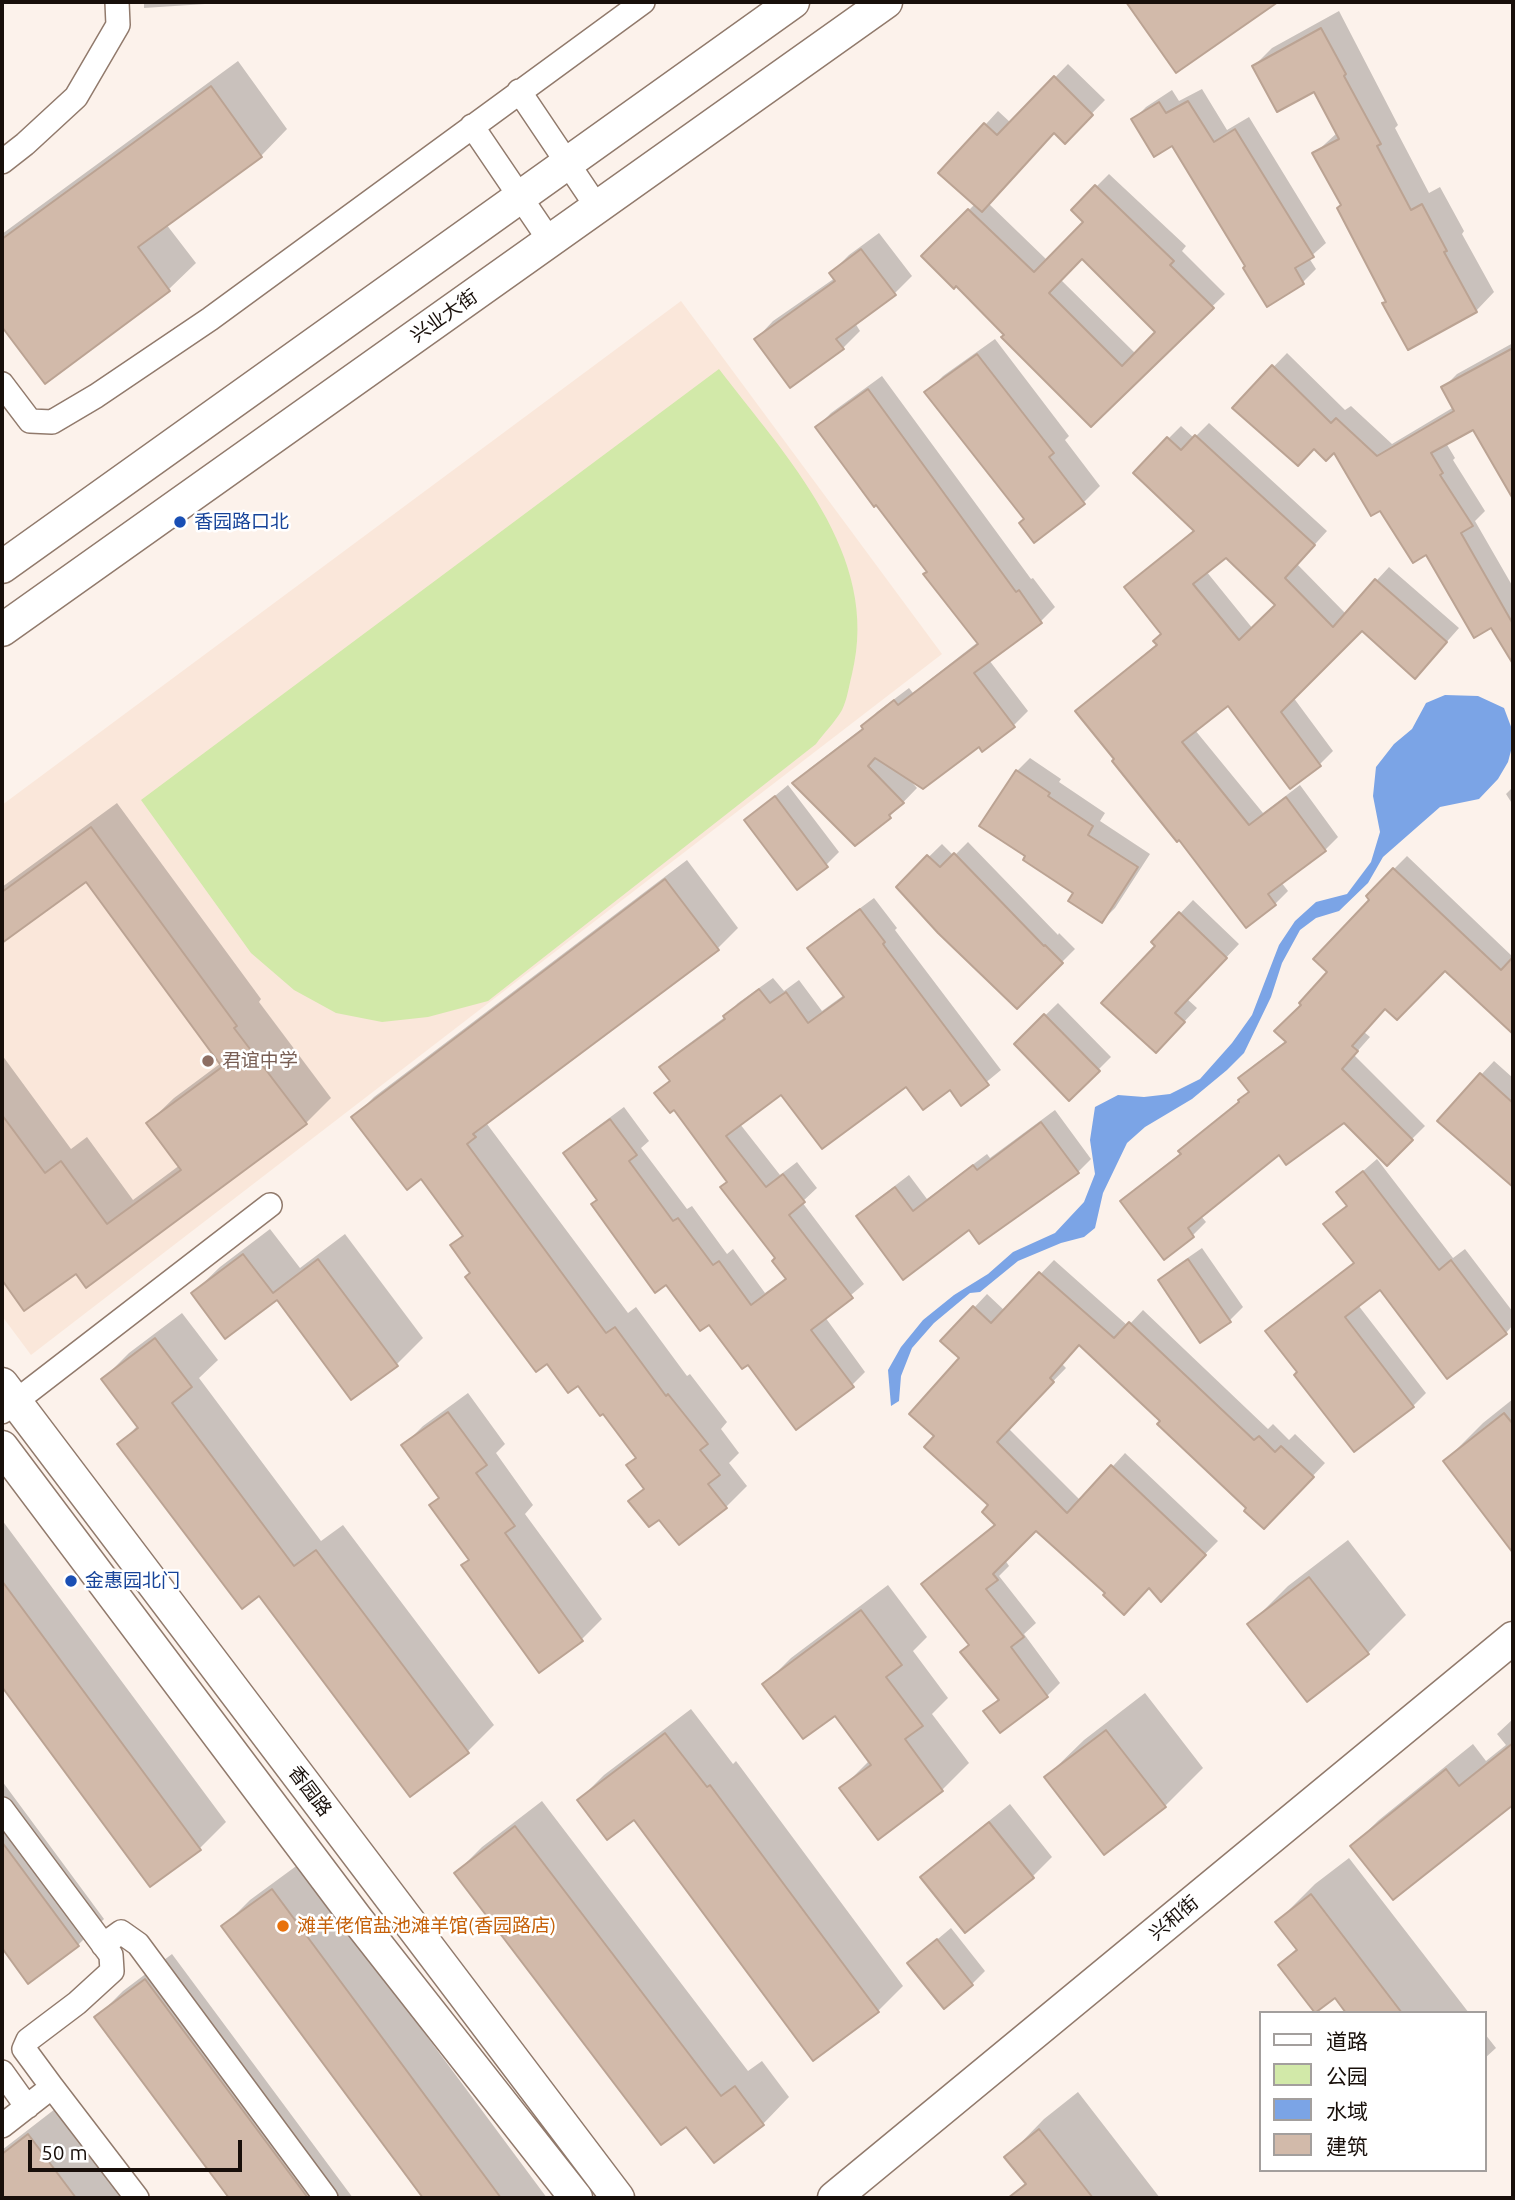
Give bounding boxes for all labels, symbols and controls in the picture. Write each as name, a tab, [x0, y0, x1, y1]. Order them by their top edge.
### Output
street label: 兴业大街	[406, 285, 482, 347]
place label: 香园路口北	[194, 511, 289, 533]
marker: 香园路口北	[172, 514, 188, 530]
place label: 君谊中学	[222, 1050, 298, 1072]
marker: 君谊中学	[200, 1053, 216, 1069]
place label: 金惠园北门	[85, 1570, 180, 1592]
marker: 金惠园北门	[63, 1573, 79, 1589]
street label: 香园路	[284, 1761, 336, 1821]
street label: 兴和街	[1145, 1891, 1203, 1945]
place label: 滩羊佬倌盐池滩羊馆(香园路店)	[297, 1915, 556, 1937]
marker: 滩羊佬倌盐池滩羊馆(香园路店)	[275, 1918, 291, 1934]
legend	[1260, 2011, 1487, 2172]
text: 道路	[1326, 2029, 1368, 2053]
text: 公园	[1326, 2064, 1368, 2088]
text: 水域	[1326, 2099, 1368, 2123]
scale bar	[32, 2126, 245, 2170]
text: 建筑	[1326, 2134, 1368, 2158]
text: 50 m	[41, 2140, 88, 2164]

